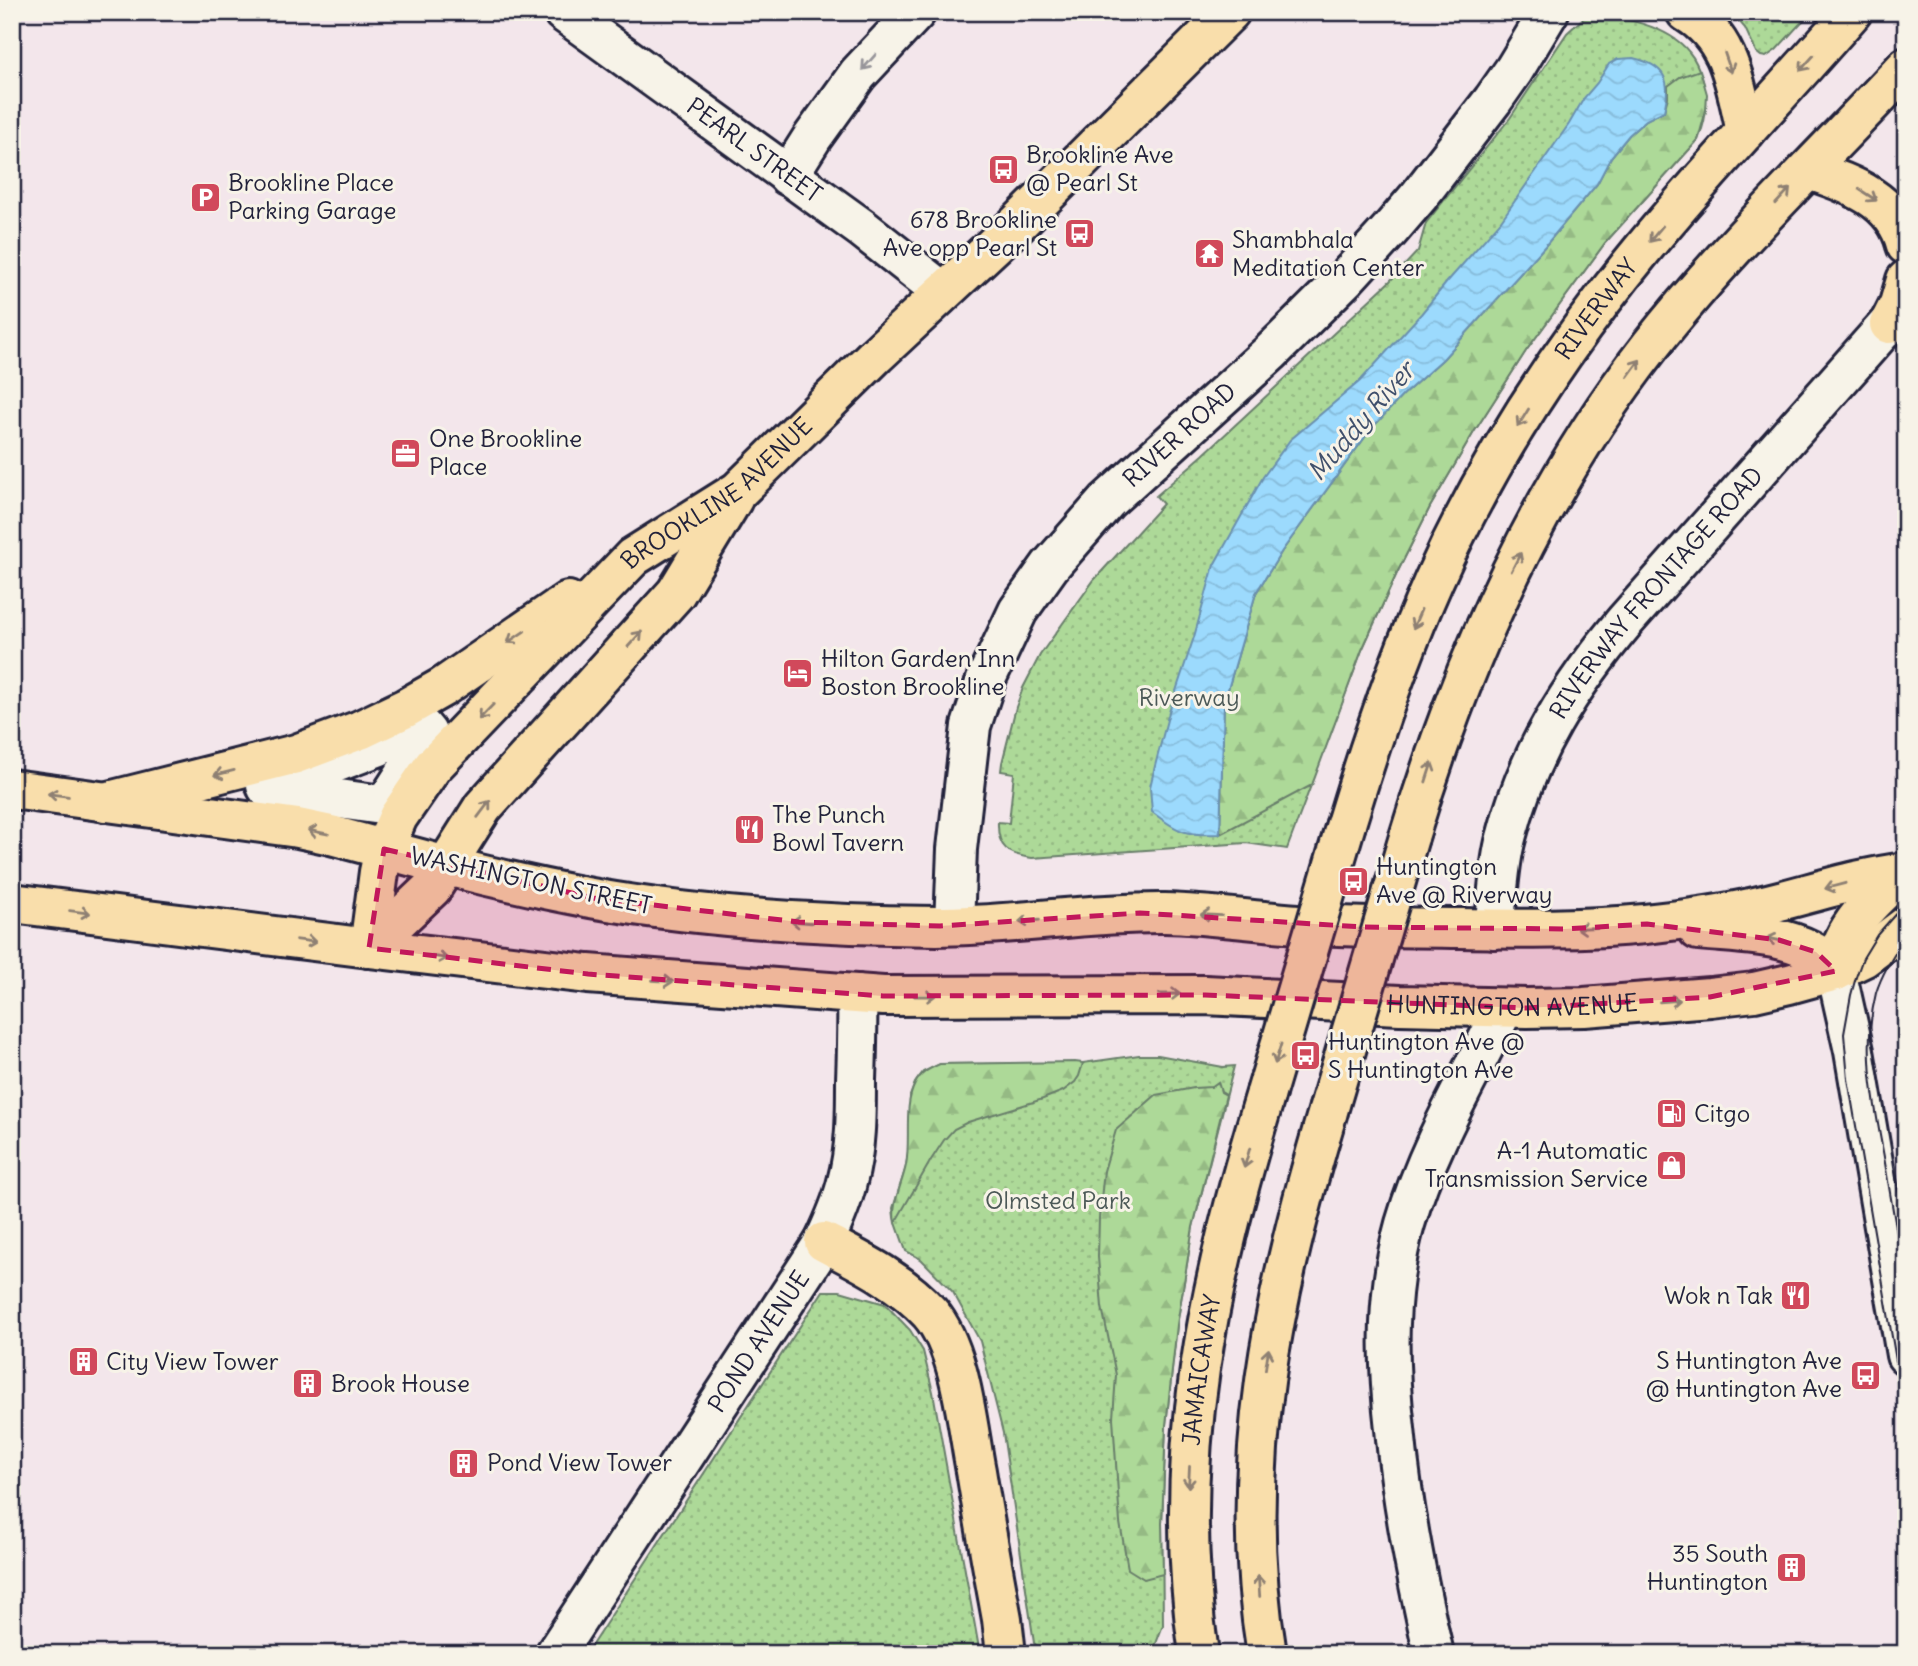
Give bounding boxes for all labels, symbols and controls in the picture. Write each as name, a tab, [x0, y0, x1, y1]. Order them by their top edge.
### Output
one-way arrow	[1723, 52, 1735, 74]
one-way arrow	[861, 53, 877, 71]
one-way arrow	[1799, 54, 1815, 72]
street label: PEARL STREET	[681, 91, 828, 209]
place label: Brookline Ave @ Pearl St	[1026, 139, 1174, 197]
bus stop icon: Brookline Ave @ Pearl St	[986, 152, 1020, 186]
place label: Brookline Place Parking Garage	[228, 167, 396, 225]
parking icon: Brookline Place Parking Garage	[188, 180, 222, 214]
one-way arrow	[1858, 187, 1877, 202]
one-way arrow	[1775, 188, 1792, 205]
place label: 678 Brookline Ave opp Pearl St	[883, 204, 1057, 262]
bus stop icon: 678 Brookline Ave opp Pearl St	[1063, 217, 1097, 251]
place label: Shambhala Meditation Center	[1232, 224, 1425, 282]
one-way arrow	[1648, 224, 1664, 242]
temple icon: Shambhala Meditation Center	[1192, 237, 1226, 271]
street label: RIVERWAY	[1548, 252, 1643, 365]
water label: Muddy River	[1300, 352, 1424, 487]
one-way arrow	[1627, 359, 1641, 378]
street label: RIVER ROAD	[1116, 376, 1242, 493]
one-way arrow	[1515, 407, 1529, 427]
street label: BROOKLINE AVENUE	[614, 410, 818, 575]
place label: One Brookline Place	[429, 423, 582, 481]
office icon: One Brookline Place	[389, 436, 423, 470]
street label: RIVERWAY FRONTAGE ROAD	[1542, 460, 1769, 724]
one-way arrow	[1509, 552, 1523, 573]
one-way arrow	[1410, 608, 1423, 630]
one-way arrow	[507, 630, 526, 644]
one-way arrow	[627, 630, 643, 648]
place label: Hilton Garden Inn Boston Brookline	[821, 643, 1015, 701]
hotel icon: Hilton Garden Inn Boston Brookline	[781, 656, 815, 690]
park label: Riverway	[1138, 682, 1240, 712]
one-way arrow	[477, 703, 494, 720]
one-way arrow	[1424, 761, 1437, 783]
one-way arrow	[213, 767, 235, 780]
one-way arrow	[48, 789, 70, 802]
place label: The Punch Bowl Tavern	[772, 799, 904, 857]
one-way arrow	[476, 800, 491, 819]
restaurant icon: The Punch Bowl Tavern	[732, 812, 766, 846]
one-way arrow	[307, 825, 330, 839]
street label: WASHINGTON STREET	[408, 840, 655, 920]
place label: Huntington Ave @ Riverway	[1376, 851, 1552, 909]
bus stop icon: Huntington Ave @ Riverway	[1336, 864, 1370, 898]
one-way arrow	[1824, 881, 1846, 894]
one-way arrow	[68, 905, 91, 918]
one-way arrow	[1200, 908, 1223, 921]
one-way arrow	[791, 915, 813, 928]
one-way arrow	[1018, 915, 1040, 928]
one-way arrow	[1576, 922, 1599, 935]
one-way arrow	[1766, 933, 1789, 947]
one-way arrow	[294, 934, 316, 947]
one-way arrow	[425, 950, 447, 963]
one-way arrow	[651, 974, 674, 987]
one-way arrow	[1158, 987, 1181, 1001]
street label: HUNTINGTON AVENUE	[1386, 987, 1639, 1022]
one-way arrow	[913, 989, 936, 1003]
one-way arrow	[1659, 994, 1681, 1007]
place label: Huntington Ave @ S Huntington Ave	[1328, 1026, 1525, 1084]
bus stop icon: Huntington Ave @ S Huntington Ave	[1288, 1039, 1322, 1073]
one-way arrow	[1270, 1042, 1283, 1064]
fuel station icon: Citgo	[1654, 1097, 1688, 1131]
place label: Citgo	[1694, 1098, 1750, 1128]
place label: A-1 Automatic Transmission Service	[1424, 1135, 1648, 1193]
one-way arrow	[1239, 1147, 1252, 1169]
shop icon: A-1 Automatic Transmission Service	[1654, 1148, 1688, 1182]
park label: Olmsted Park	[985, 1185, 1131, 1215]
street label: POND AVENUE	[701, 1265, 815, 1418]
restaurant icon: Wok n Tak	[1779, 1279, 1813, 1313]
place label: Wok n Tak	[1664, 1280, 1773, 1310]
street label: JAMAICAWAY	[1175, 1292, 1227, 1447]
building icon: City View Tower	[66, 1345, 100, 1379]
place label: S Huntington Ave @ Huntington Ave	[1646, 1345, 1842, 1403]
place label: City View Tower	[106, 1346, 279, 1376]
one-way arrow	[1261, 1348, 1274, 1371]
bus stop icon: S Huntington Ave @ Huntington Ave	[1848, 1358, 1882, 1392]
building icon: Brook House	[291, 1367, 325, 1401]
place label: Brook House	[331, 1368, 470, 1398]
building icon: Pond View Tower	[447, 1446, 481, 1480]
place label: Pond View Tower	[487, 1447, 672, 1477]
one-way arrow	[1183, 1466, 1196, 1489]
place label: 35 South Huntington	[1647, 1538, 1768, 1596]
building icon: 35 South Huntington	[1774, 1551, 1808, 1585]
one-way arrow	[1252, 1575, 1265, 1598]

